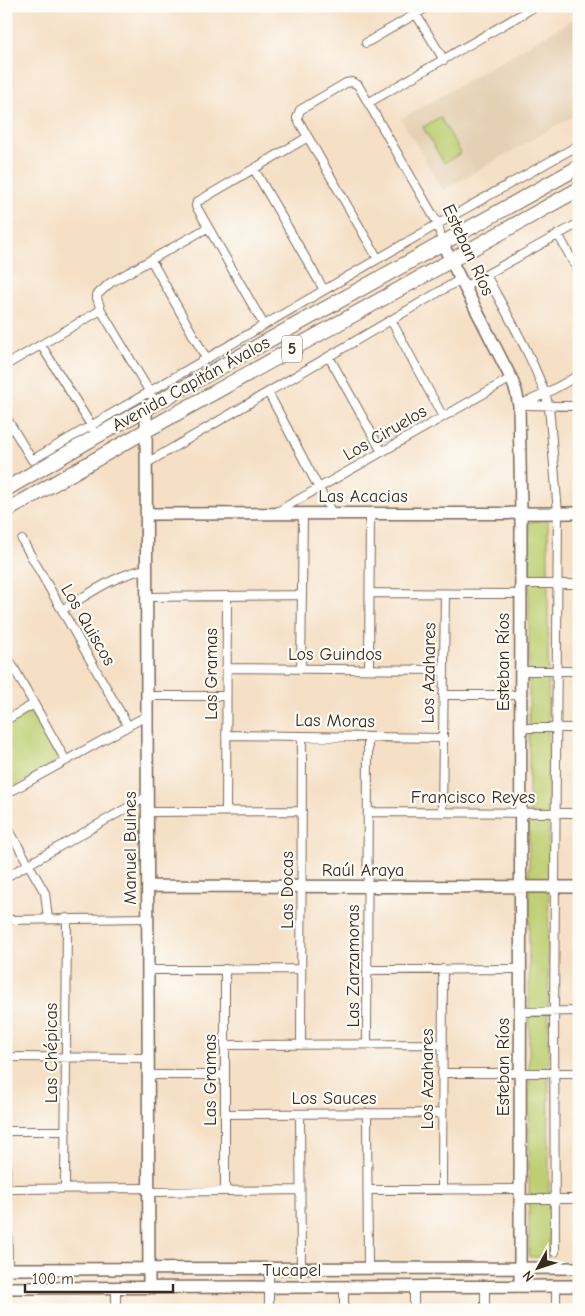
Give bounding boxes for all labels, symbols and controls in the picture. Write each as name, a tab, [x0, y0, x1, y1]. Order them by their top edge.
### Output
street label: Esteban Ríos	[438, 201, 498, 299]
street label: Avenida Capitán Ávalos	[108, 331, 274, 436]
road number: 5	[282, 336, 302, 362]
street label: Los Ciruelos	[340, 401, 430, 465]
street label: Las Acacias	[318, 486, 408, 507]
street label: Los Quiscos	[56, 581, 120, 669]
street label: Esteban Ríos	[493, 613, 514, 711]
street label: Los Azahares	[418, 622, 440, 724]
street label: Las Gramas	[201, 628, 222, 720]
street label: Los Guindos	[288, 644, 382, 665]
street label: Las Moras	[295, 710, 375, 732]
street label: Francisco Reyes	[411, 787, 535, 808]
street label: Manuel Bulnes	[120, 791, 141, 905]
street label: Las Docas	[277, 851, 298, 929]
street label: Raúl Araya	[322, 860, 404, 881]
street label: Las Zarzamoras	[343, 904, 364, 1028]
street label: Las Chépicas	[41, 1003, 62, 1103]
street label: Esteban Ríos	[493, 1018, 514, 1116]
street label: Los Azahares	[417, 1029, 438, 1129]
street label: Las Gramas	[200, 1034, 221, 1126]
street label: Los Sauces	[291, 1088, 377, 1109]
north arrow	[512, 1244, 562, 1294]
street label: Tucapel	[262, 1260, 322, 1281]
scale bar	[25, 1261, 172, 1293]
text: N	[519, 1267, 538, 1285]
text: 100 m	[32, 1270, 74, 1288]

